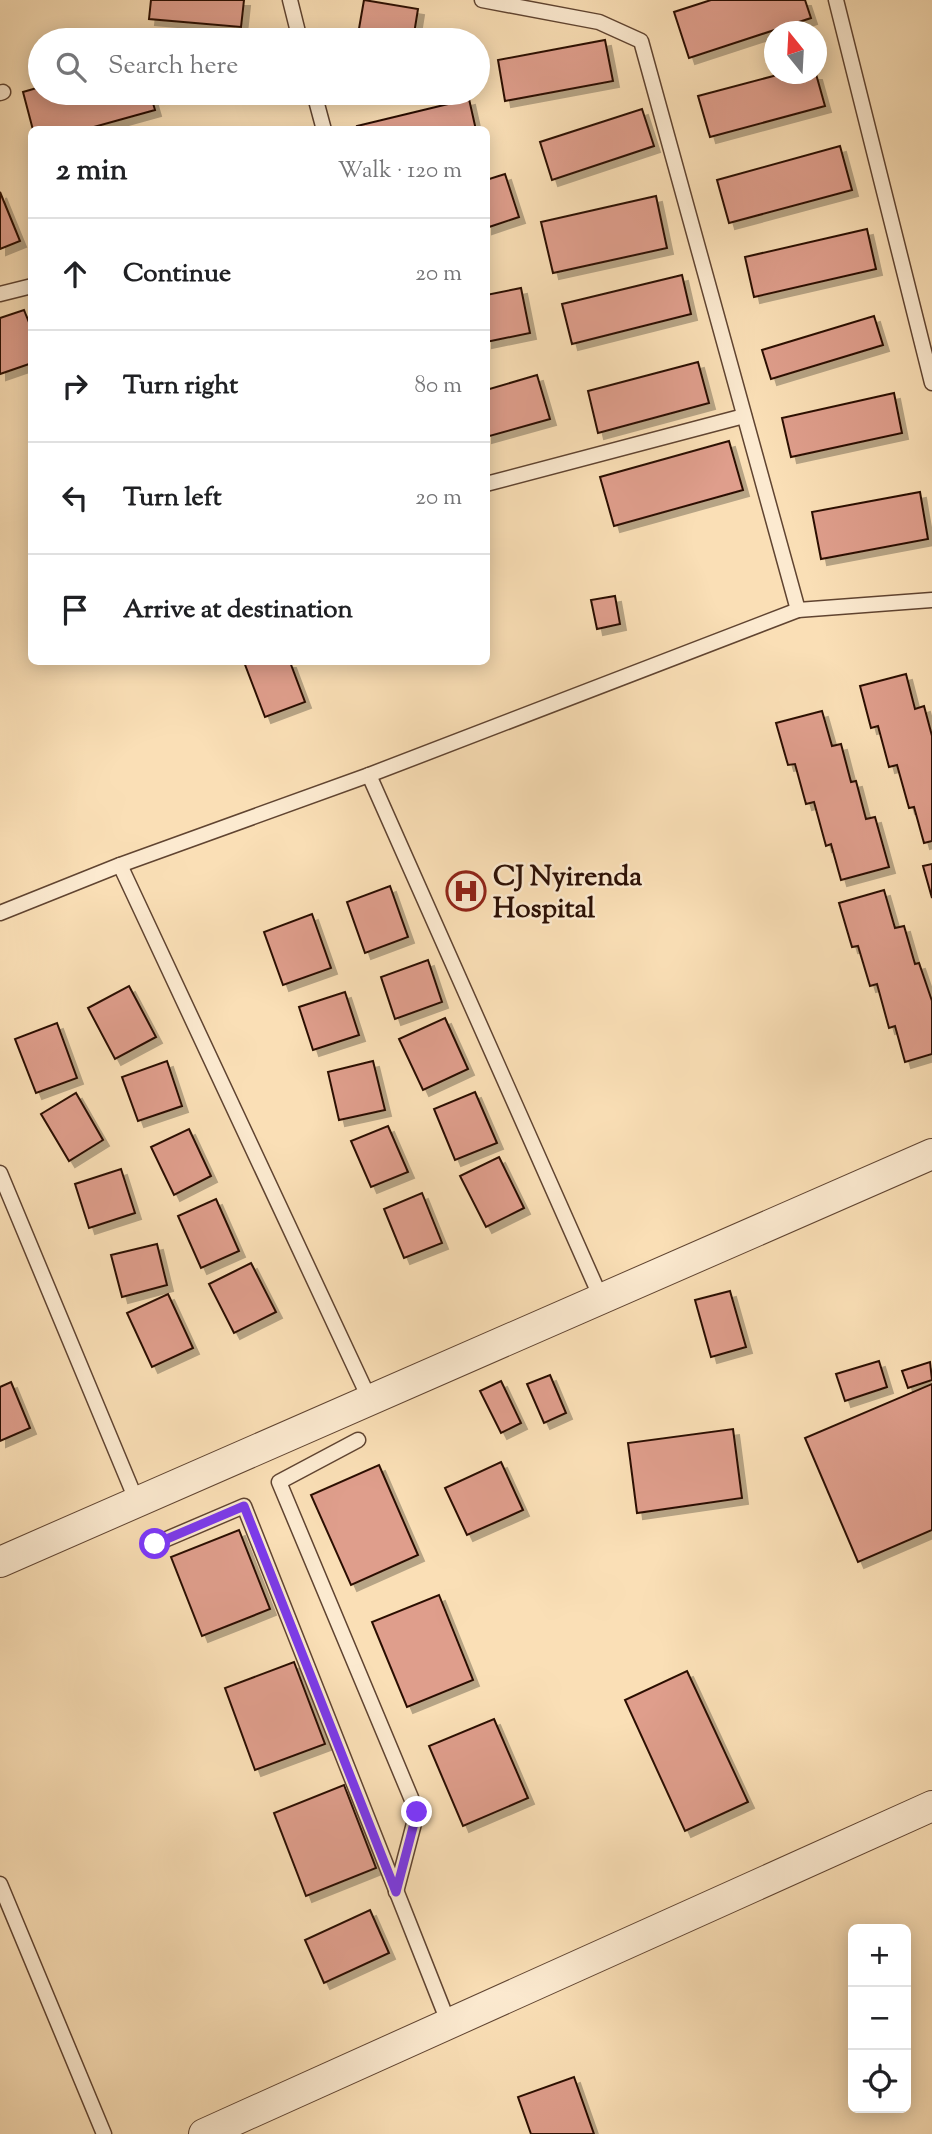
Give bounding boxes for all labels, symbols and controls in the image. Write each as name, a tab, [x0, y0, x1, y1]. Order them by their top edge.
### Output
north arrow	[764, 21, 827, 84]
search box	[28, 28, 490, 105]
icon: search	[52, 48, 90, 86]
text: Search here	[108, 48, 238, 85]
text: 2 min	[56, 150, 128, 193]
text: Walk · 120 m	[338, 155, 462, 188]
icon: ahead	[56, 255, 94, 293]
text: Continue	[123, 256, 231, 293]
text: 20 m	[415, 258, 462, 291]
icon: right	[56, 367, 94, 405]
text: Turn right	[123, 368, 238, 405]
text: 80 m	[414, 370, 462, 403]
icon: left	[56, 479, 94, 517]
text: Turn left	[123, 480, 222, 517]
text: 20 m	[415, 482, 462, 515]
icon: arrive	[56, 591, 94, 629]
text: Arrive at destination	[123, 592, 353, 629]
place label: CJ Nyirenda Hospital	[493, 858, 642, 930]
hospital icon: CJ Nyirenda Hospital	[445, 870, 487, 912]
route start	[139, 1528, 170, 1559]
route end	[401, 1796, 432, 1827]
map controls	[848, 1924, 911, 2113]
button: +	[848, 1924, 911, 1987]
button: −	[848, 1987, 911, 2050]
button: locate	[848, 2050, 911, 2113]

